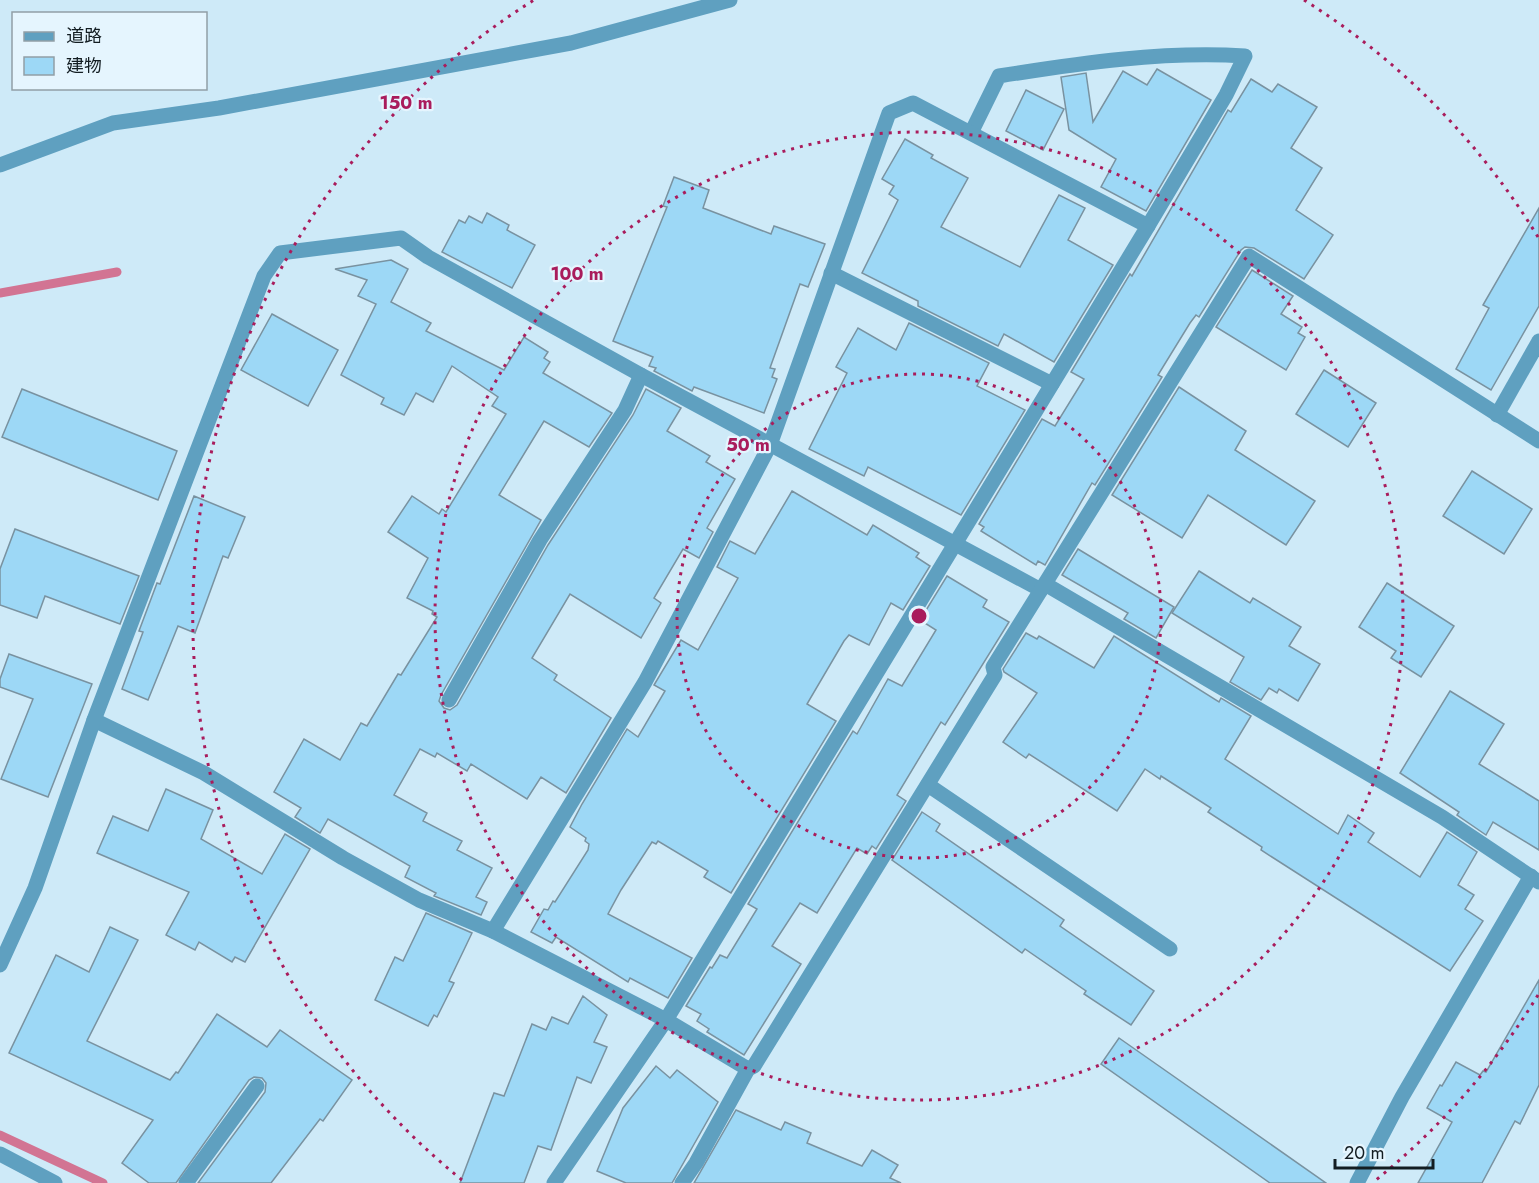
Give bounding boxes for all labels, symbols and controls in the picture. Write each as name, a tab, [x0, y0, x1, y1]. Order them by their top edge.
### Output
legend	[12, 12, 207, 90]
text: 道路	[66, 23, 102, 49]
text: 建物	[66, 53, 102, 79]
text: 150 m	[380, 90, 432, 116]
text: 100 m	[550, 261, 604, 287]
text: 50 m	[726, 432, 770, 458]
centre of rings	[909, 606, 929, 626]
scale bar	[1335, 1132, 1432, 1170]
text: 20 m	[1344, 1140, 1384, 1166]

